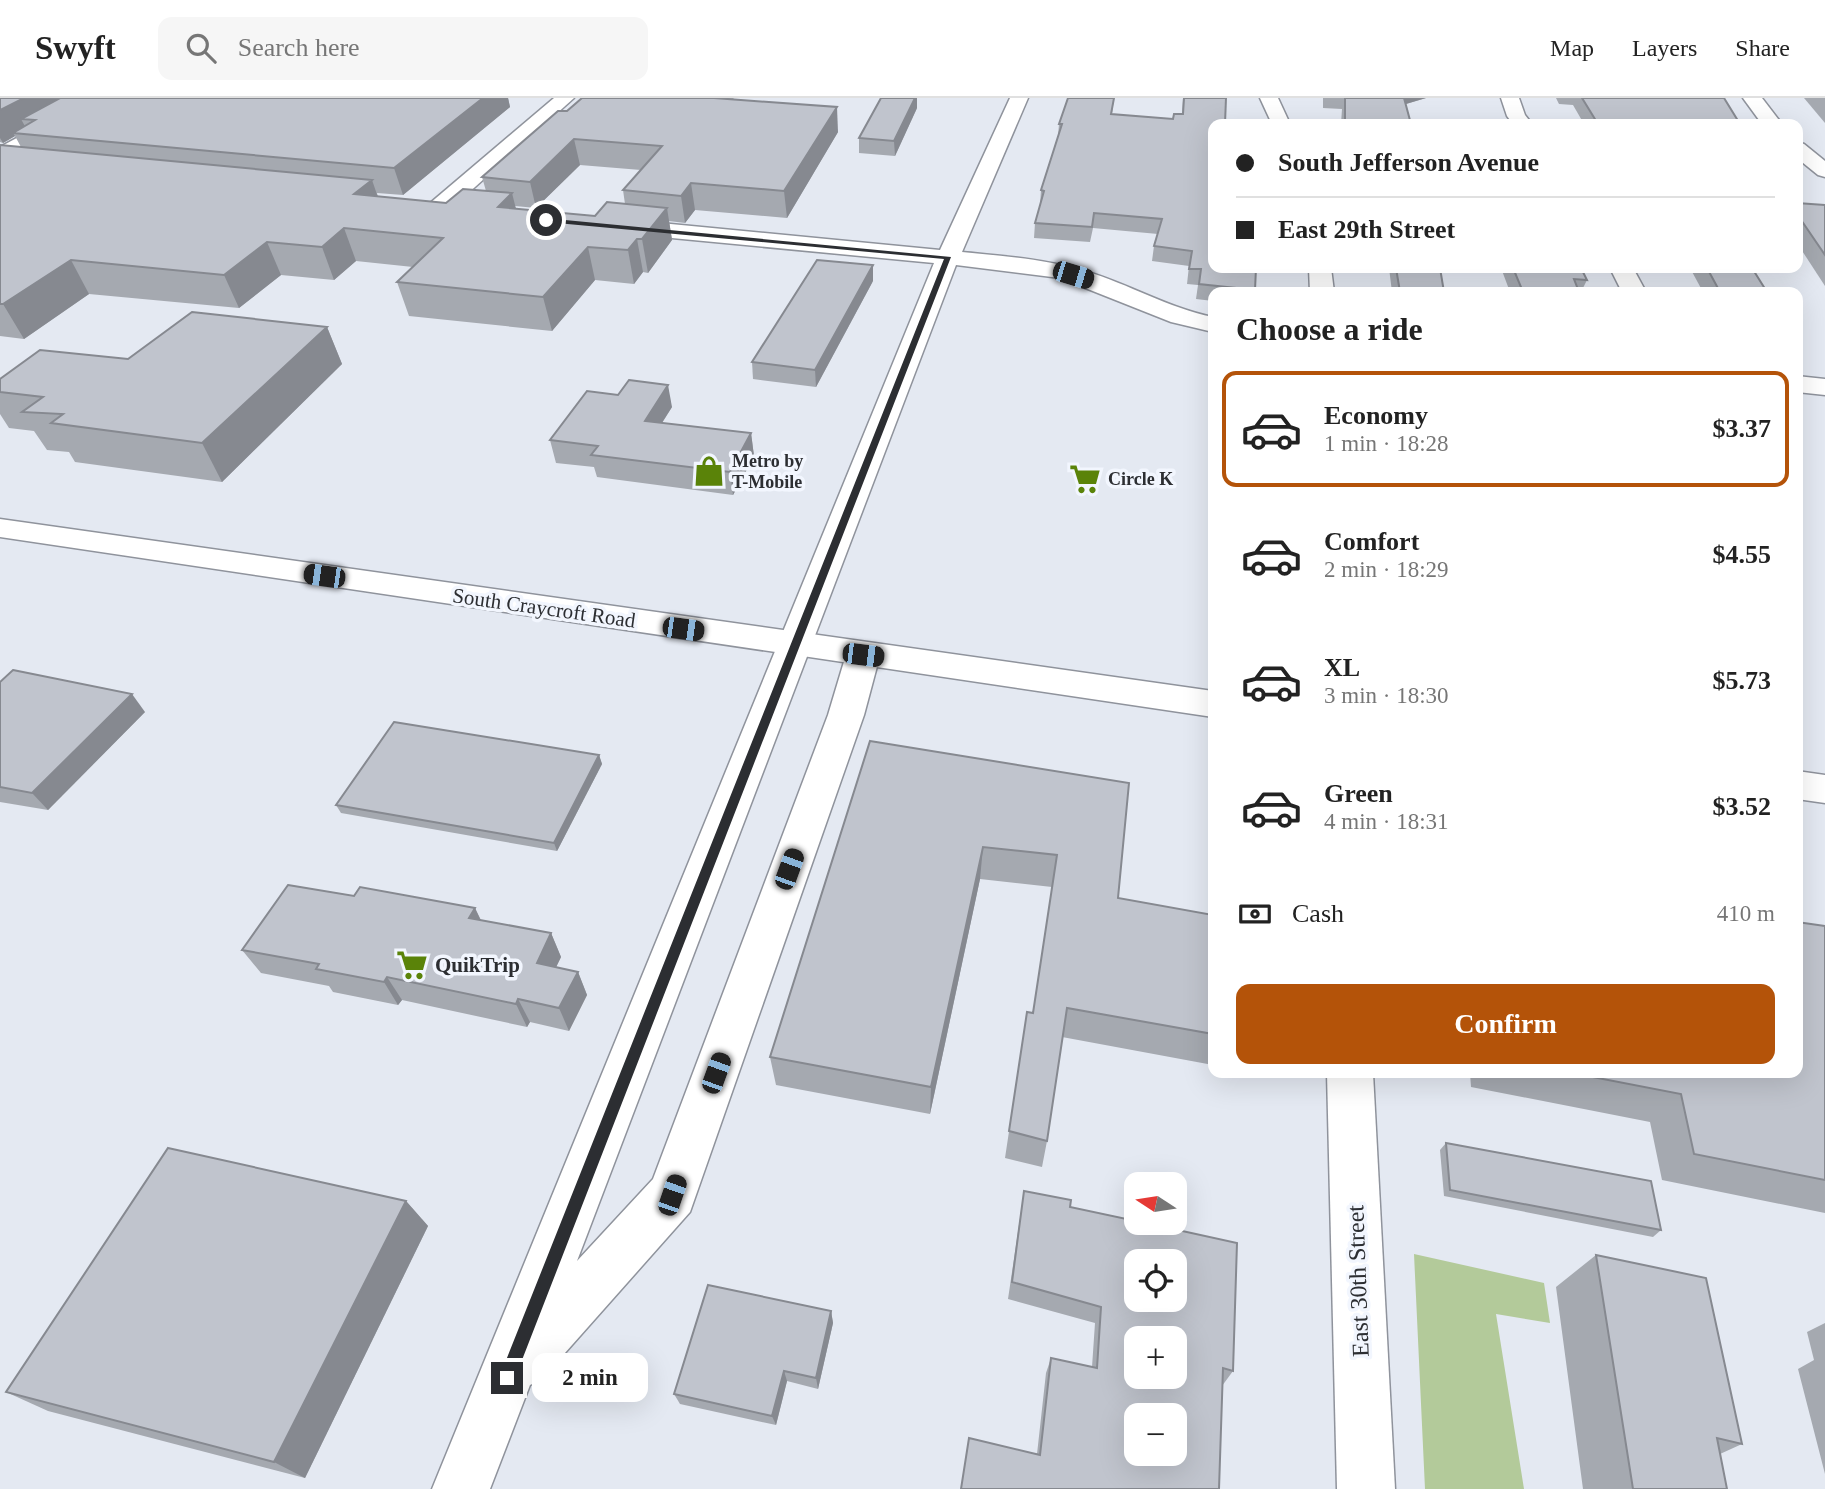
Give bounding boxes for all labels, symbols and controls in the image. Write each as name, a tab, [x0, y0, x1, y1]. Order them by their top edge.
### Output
search box	[158, 17, 648, 80]
icon: search	[182, 29, 220, 67]
text: Swyft	[35, 30, 116, 66]
text: Search here	[238, 33, 360, 62]
text: Map	[1550, 35, 1594, 61]
text: Layers	[1632, 35, 1697, 61]
text: Share	[1735, 35, 1790, 61]
text: South Jefferson Avenue	[1278, 148, 1539, 177]
route start	[530, 204, 562, 236]
text: East 29th Street	[1278, 215, 1455, 244]
car	[1050, 259, 1097, 291]
text: Choose a ride	[1236, 311, 1423, 347]
icon: car	[1240, 398, 1303, 461]
text: Economy	[1324, 401, 1428, 430]
text: $3.37	[1713, 414, 1771, 443]
text: 1 min · 18:28	[1324, 431, 1449, 456]
place label: Metro by T-Mobile	[732, 451, 803, 492]
shop icon: Metro by T-Mobile	[692, 454, 726, 488]
supermarket icon: Circle K	[1068, 462, 1102, 496]
place label: Circle K	[1108, 469, 1173, 489]
icon: car	[1240, 524, 1303, 587]
text: Comfort	[1324, 527, 1419, 556]
text: $4.55	[1713, 540, 1771, 569]
text: 2 min · 18:29	[1324, 557, 1449, 582]
car	[302, 563, 347, 589]
street label: South Craycroft Road	[451, 583, 637, 633]
car	[661, 616, 706, 642]
car	[841, 642, 886, 668]
icon: car	[1240, 650, 1303, 713]
text: XL	[1324, 653, 1360, 682]
text: $5.73	[1713, 666, 1771, 695]
text: 3 min · 18:30	[1324, 683, 1449, 708]
icon: car	[1240, 776, 1303, 839]
text: Green	[1324, 779, 1393, 808]
text: $3.52	[1713, 792, 1771, 821]
text: 4 min · 18:31	[1324, 809, 1449, 834]
car	[772, 846, 807, 892]
icon: cash	[1236, 895, 1274, 933]
text: Cash	[1292, 899, 1344, 928]
text: 410 m	[1717, 901, 1775, 926]
supermarket icon: QuikTrip	[395, 948, 429, 982]
place label: QuikTrip	[435, 953, 520, 977]
button: Confirm	[1236, 984, 1775, 1064]
car	[699, 1050, 734, 1096]
car	[656, 1172, 689, 1218]
north arrow	[1124, 1172, 1186, 1236]
map controls	[1124, 1172, 1187, 1466]
street label: East 30th Street	[1342, 1204, 1374, 1357]
button: locate	[1124, 1249, 1187, 1312]
button: +	[1124, 1326, 1187, 1389]
callout: 2 min	[532, 1354, 647, 1402]
route end	[491, 1362, 523, 1394]
text: 2 min	[562, 1365, 618, 1390]
button: −	[1124, 1403, 1187, 1466]

